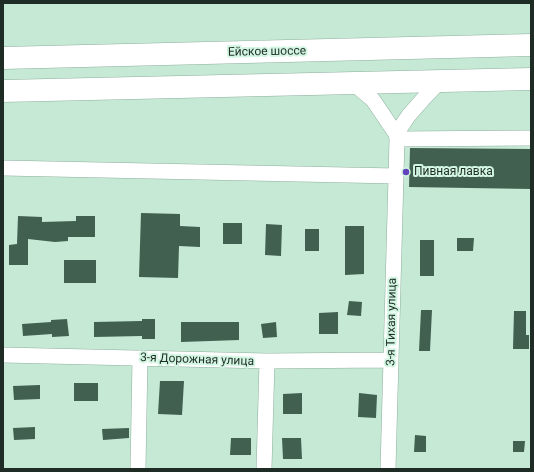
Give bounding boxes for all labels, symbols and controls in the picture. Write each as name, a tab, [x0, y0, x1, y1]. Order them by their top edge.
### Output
street label: Ейское шоссе	[228, 44, 306, 60]
place label: Пивная лавка	[414, 165, 493, 179]
marker: Пивная лавка	[401, 167, 411, 177]
street label: 3-я Тихая улица	[384, 278, 400, 366]
street label: 3-я Дорожная улица	[140, 351, 254, 369]

